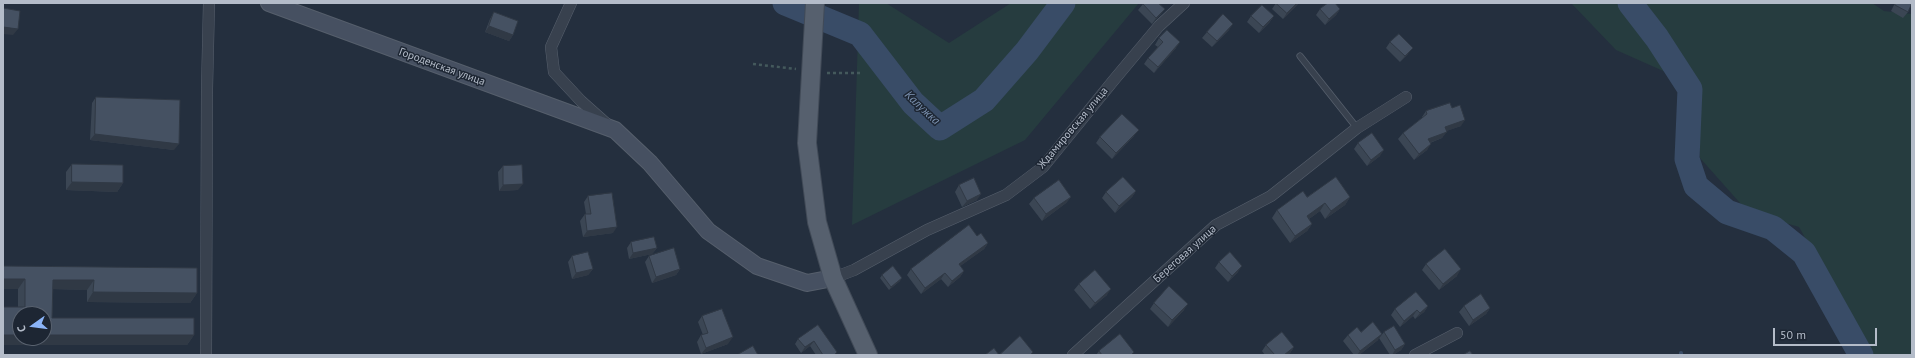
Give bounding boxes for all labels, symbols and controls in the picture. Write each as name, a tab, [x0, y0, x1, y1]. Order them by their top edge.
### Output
street label: Городенская улица	[397, 45, 487, 89]
street label: Ждамировская улица	[1035, 84, 1111, 172]
water label: Калужка	[901, 88, 943, 128]
street label: Береговая улица	[1151, 222, 1219, 286]
north arrow	[12, 306, 52, 346]
scale bar	[1775, 320, 1879, 346]
text: С	[14, 324, 29, 333]
text: 50 m	[1780, 327, 1806, 342]

